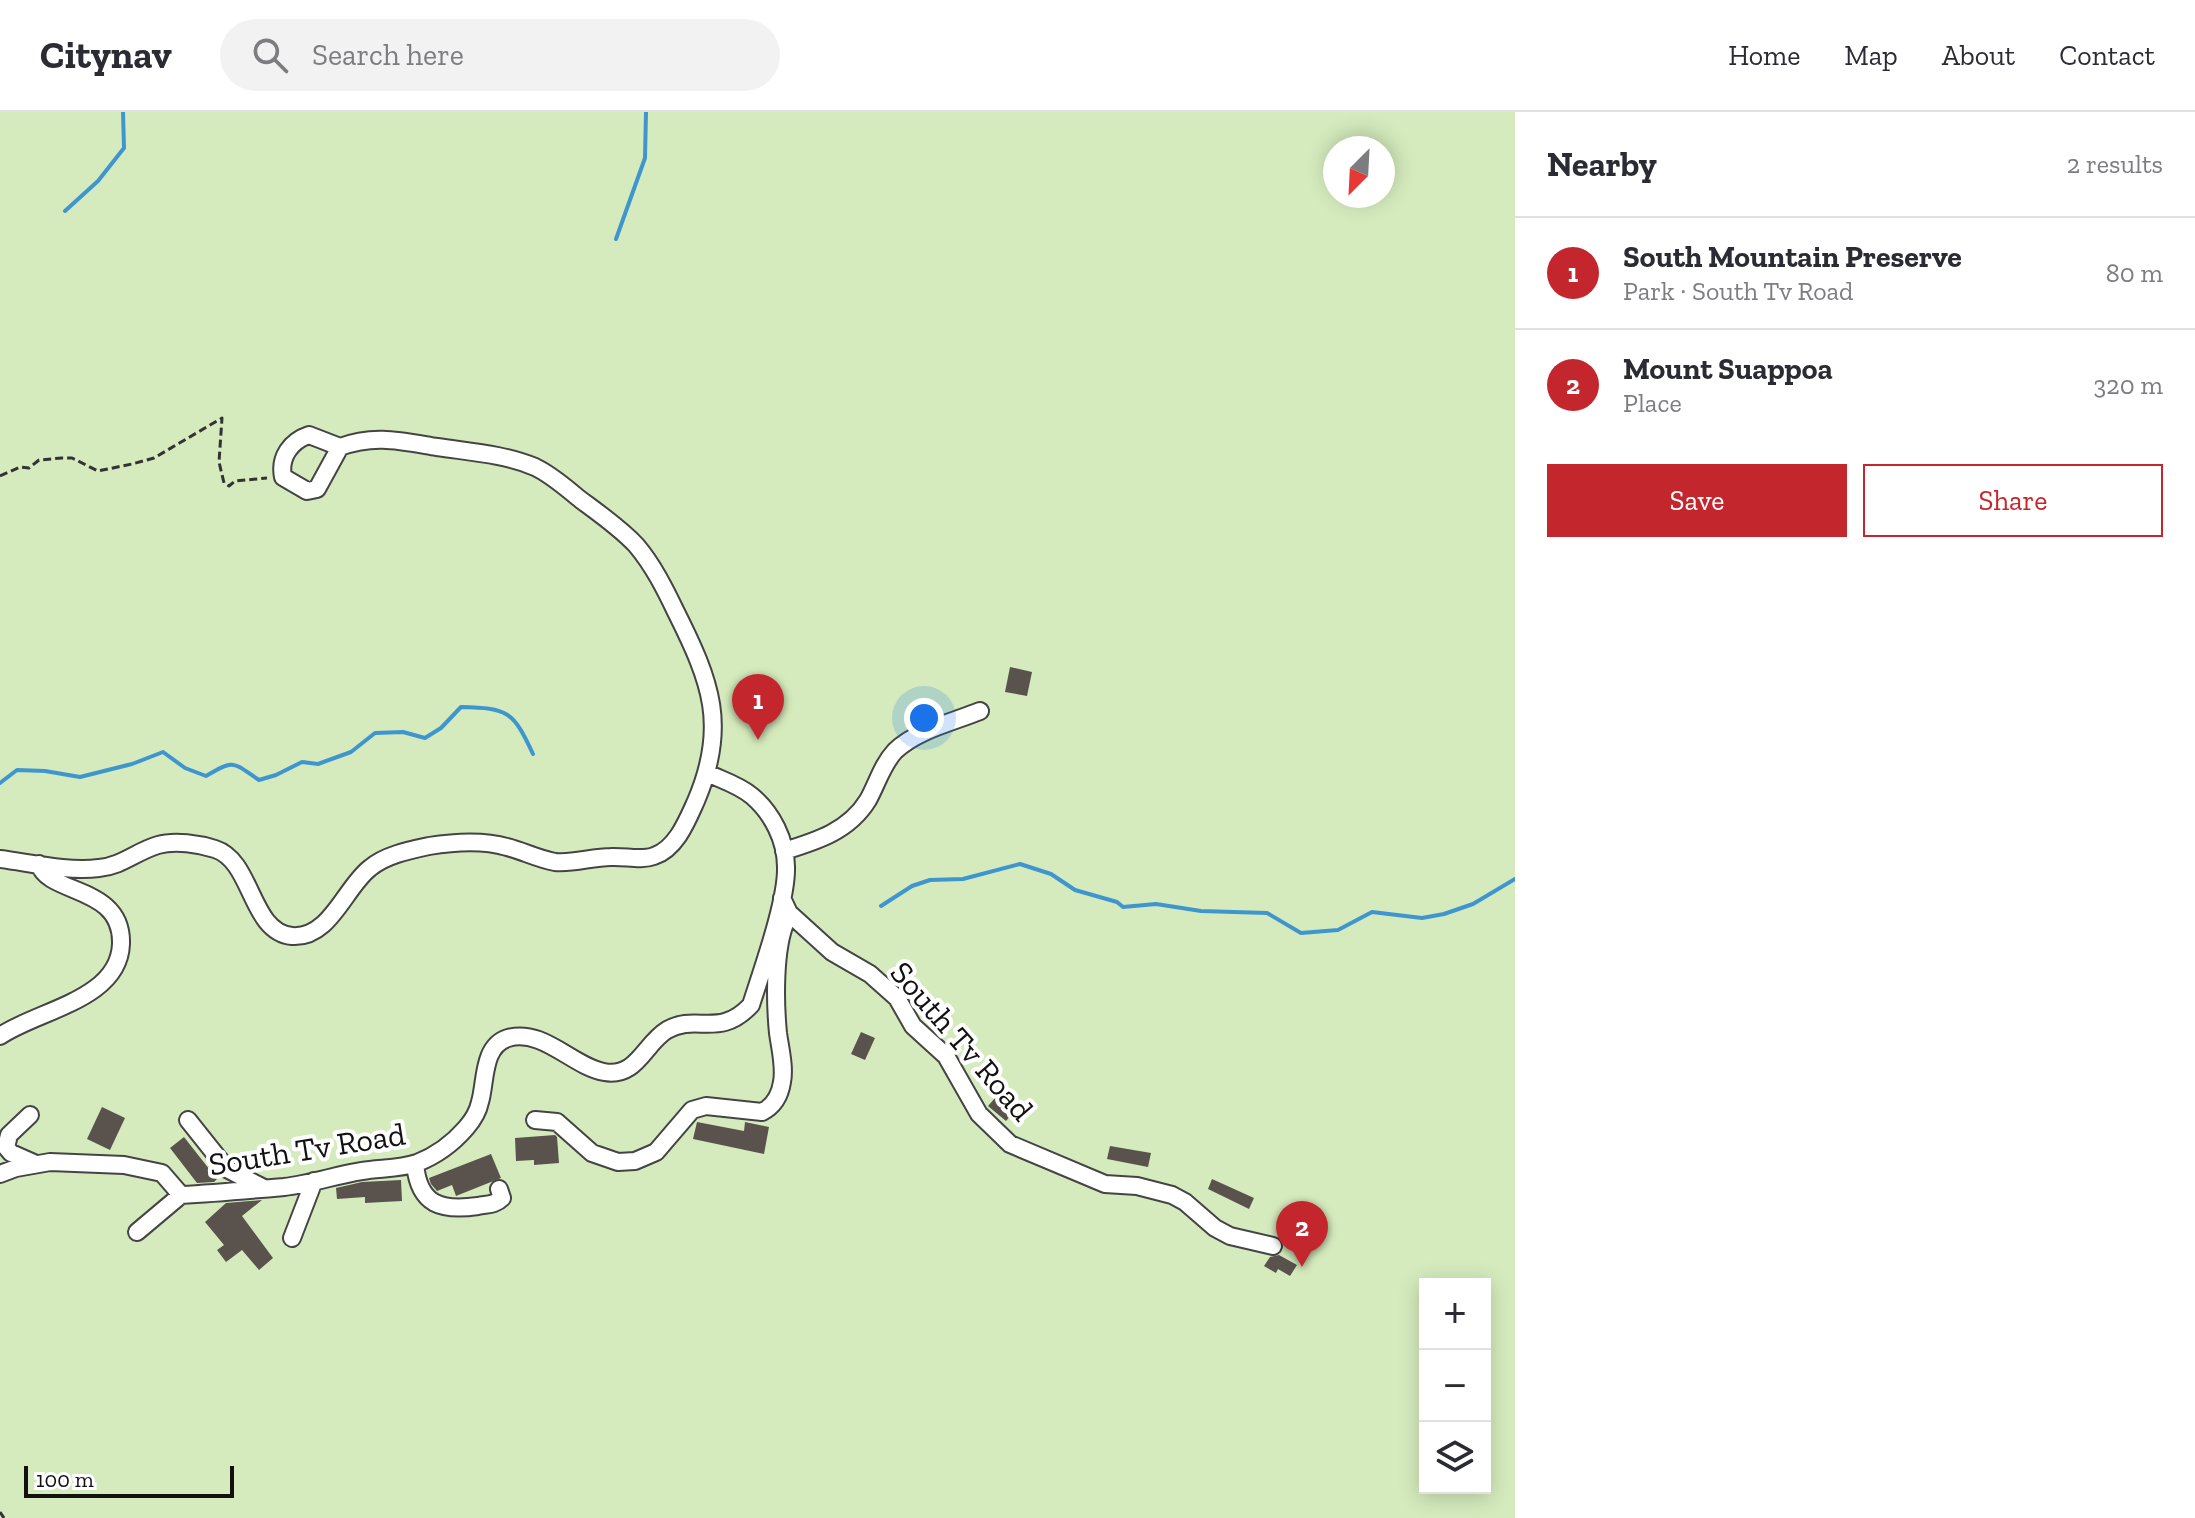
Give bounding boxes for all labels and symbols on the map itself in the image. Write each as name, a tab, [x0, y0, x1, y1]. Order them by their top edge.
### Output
north arrow	[1323, 136, 1395, 208]
pin: 1	[732, 674, 784, 740]
your location	[904, 698, 944, 738]
street label: South Tv Road	[883, 954, 1042, 1129]
street label: South Tv Road	[206, 1115, 408, 1183]
pin: 2	[1276, 1201, 1328, 1267]
scale bar	[24, 1462, 234, 1498]

